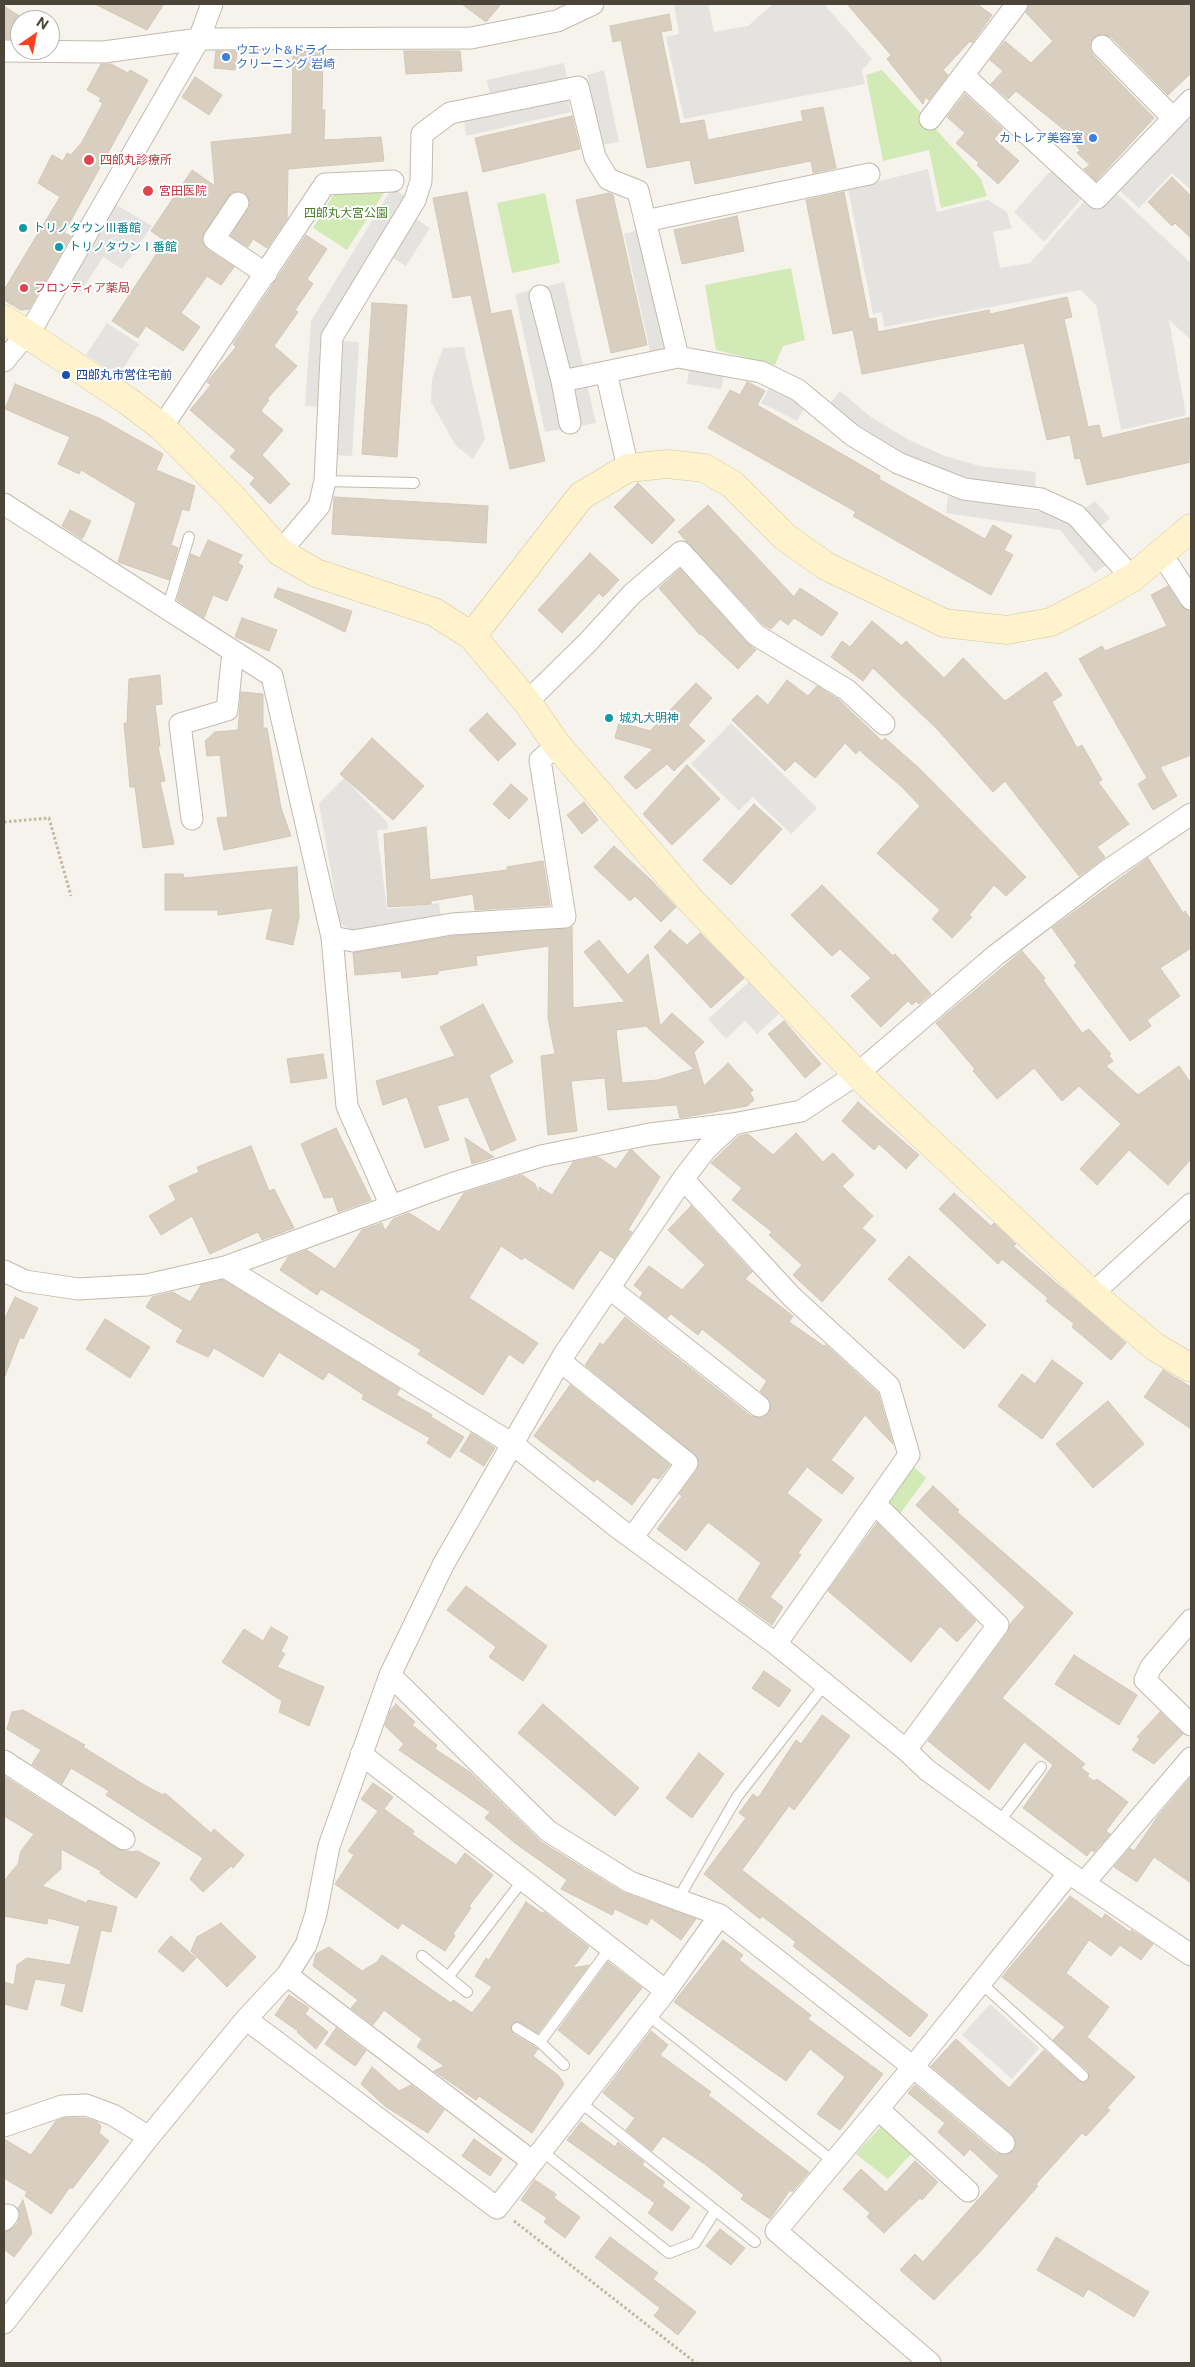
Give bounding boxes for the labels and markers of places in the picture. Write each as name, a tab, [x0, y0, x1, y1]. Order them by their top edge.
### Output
place label: ウエット&ドライ クリーニング 岩崎	[236, 43, 335, 71]
marker: ウエット&ドライ クリーニング 岩崎	[220, 51, 232, 63]
place label: カトレア美容室	[999, 131, 1083, 145]
marker: カトレア美容室	[1087, 132, 1099, 144]
marker: 四郎丸診療所	[82, 153, 96, 167]
place label: 四郎丸診療所	[100, 153, 172, 167]
marker: 宮田医院	[141, 184, 155, 198]
place label: 宮田医院	[159, 184, 207, 198]
place label: トリノタウンⅢ番館	[33, 221, 141, 235]
marker: トリノタウンⅢ番館	[17, 222, 29, 234]
place label: トリノタウンⅠ番館	[69, 240, 177, 254]
marker: トリノタウンⅠ番館	[53, 241, 65, 253]
place label: フロンティア薬局	[34, 281, 130, 295]
marker: フロンティア薬局	[18, 282, 30, 294]
place label: 四郎丸市営住宅前	[76, 368, 172, 382]
marker: 四郎丸市営住宅前	[60, 369, 72, 381]
place label: 城丸大明神	[619, 711, 679, 725]
marker: 城丸大明神	[603, 712, 615, 724]

